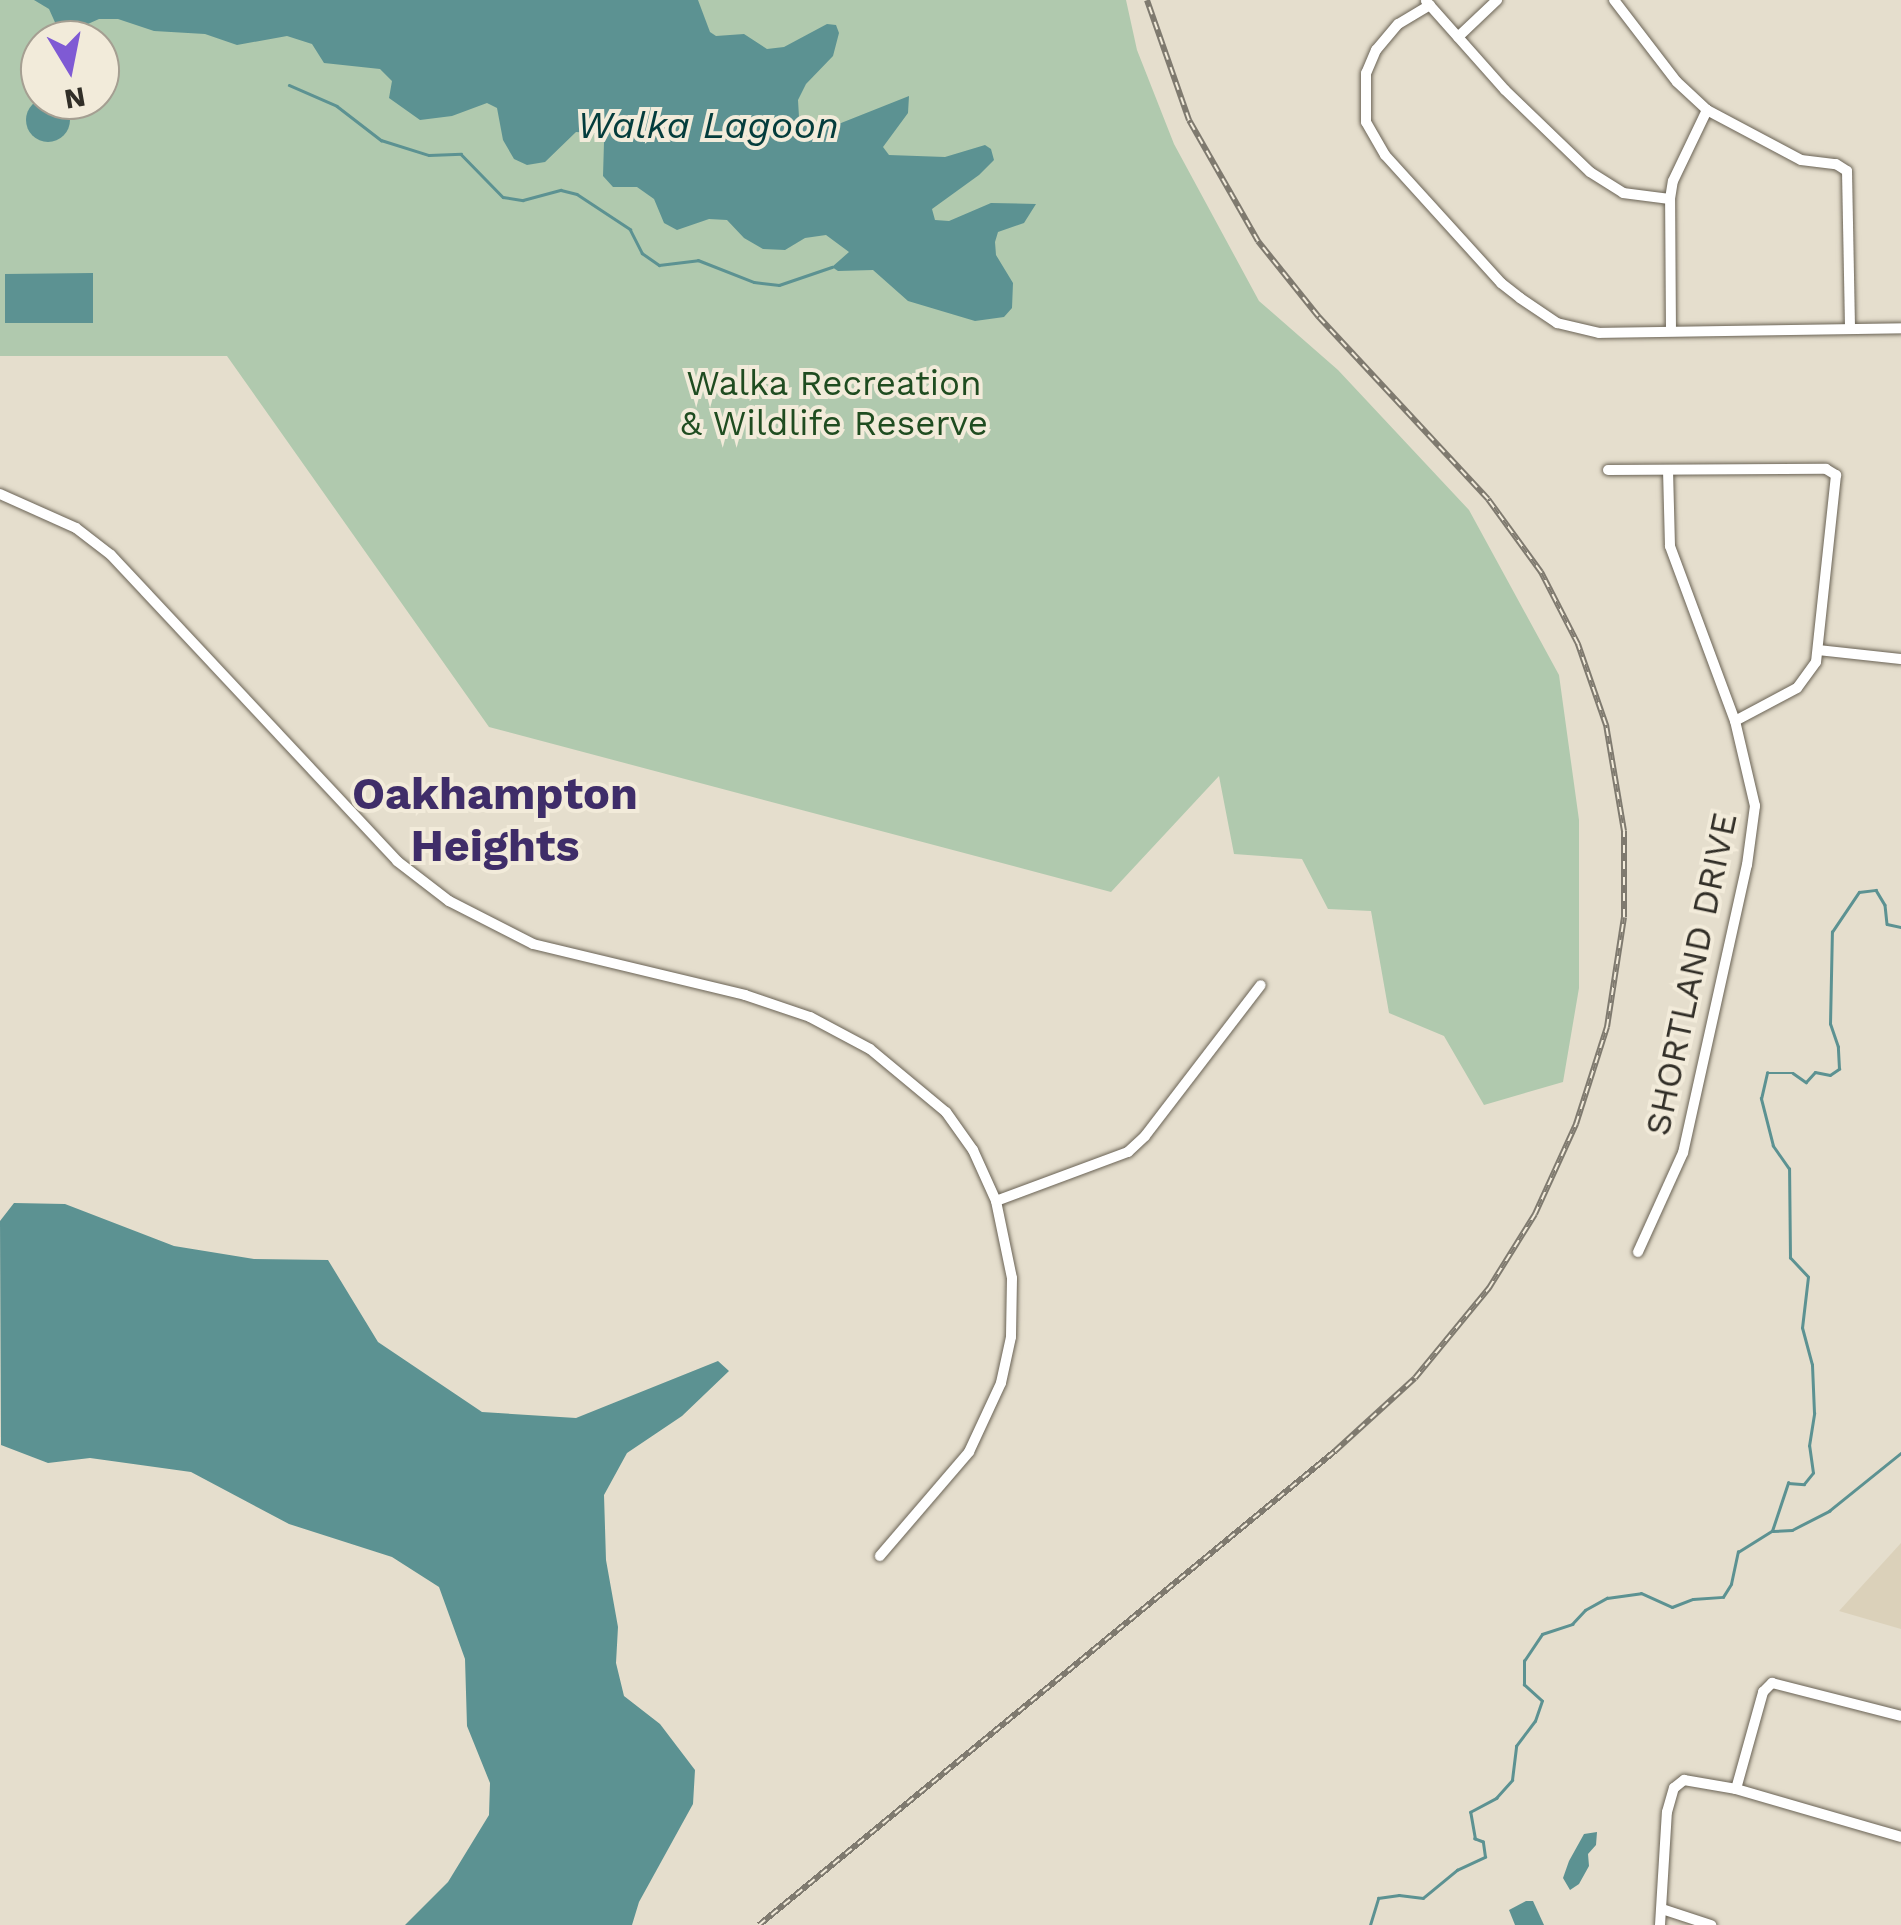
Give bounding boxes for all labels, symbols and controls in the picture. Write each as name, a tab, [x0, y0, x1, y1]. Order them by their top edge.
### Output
north arrow	[20, 20, 120, 120]
text: N	[62, 80, 88, 116]
water label: Walka Lagoon	[577, 103, 839, 149]
park label: Walka Recreation & Wildlife Reserve	[680, 362, 988, 444]
district label: Oakhampton Heights	[352, 767, 638, 873]
street label: SHORTLAND DRIVE	[1636, 809, 1746, 1139]

